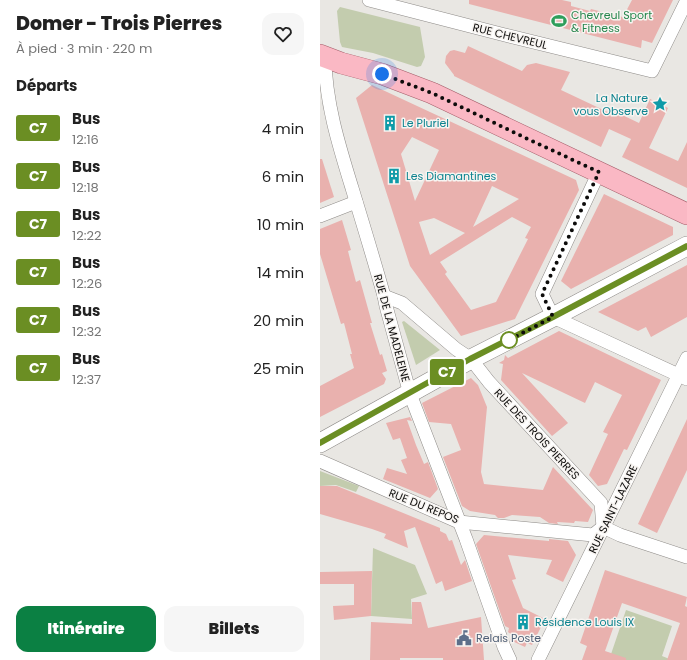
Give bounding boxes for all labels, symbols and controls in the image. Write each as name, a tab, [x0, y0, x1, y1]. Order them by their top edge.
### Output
place label: Chevreul Sport & Fitness	[571, 7, 652, 36]
text: Domer - Trois Pierres	[16, 10, 222, 37]
sports icon: Chevreul Sport & Fitness	[550, 12, 568, 30]
button: heart	[262, 13, 304, 55]
street label: RUE CHEVREUL	[471, 19, 549, 53]
text: À pied · 3 min · 220 m	[16, 39, 152, 58]
your location	[372, 64, 392, 84]
text: Départs	[16, 75, 77, 96]
place label: La Nature vous Observe	[573, 90, 648, 119]
place icon: La Nature vous Observe	[651, 95, 669, 113]
text: Bus	[72, 108, 100, 129]
building icon: Le Pluriel	[381, 114, 399, 132]
place label: Le Pluriel	[402, 115, 449, 131]
text: C7	[29, 118, 47, 138]
text: 4 min	[262, 118, 304, 139]
text: 12:16	[72, 130, 99, 149]
text: Bus	[72, 156, 100, 177]
text: C7	[29, 166, 47, 186]
text: 6 min	[262, 166, 304, 187]
building icon: Les Diamantines	[385, 167, 403, 185]
place label: Les Diamantines	[406, 168, 497, 184]
text: 12:18	[72, 178, 99, 197]
text: Bus	[72, 204, 100, 225]
text: C7	[29, 214, 47, 234]
text: 10 min	[257, 214, 304, 235]
text: 12:22	[72, 226, 101, 245]
text: Bus	[72, 252, 100, 273]
text: C7	[29, 262, 47, 282]
text: 14 min	[257, 262, 304, 283]
street label: RUE DE LA MADELEINE	[370, 272, 414, 384]
text: 12:26	[72, 274, 102, 293]
text: Bus	[72, 300, 100, 321]
text: C7	[29, 310, 47, 330]
text: 20 min	[253, 310, 304, 331]
text: 12:32	[72, 322, 102, 341]
unlabelled marker	[500, 331, 518, 349]
text: Bus	[72, 348, 100, 369]
text: C7	[29, 358, 47, 378]
text: 25 min	[253, 358, 304, 379]
line badge: C7	[429, 359, 465, 385]
text: C7	[438, 362, 456, 382]
text: 12:37	[72, 370, 101, 389]
street label: RUE DES TROIS PIERRES	[491, 385, 583, 483]
street label: RUE SAINT-LAZARE	[585, 462, 641, 556]
street label: RUE DU REPOS	[386, 485, 462, 527]
button: Itinéraire	[16, 606, 156, 652]
button: Billets	[164, 606, 304, 652]
building icon: Résidence Louis IX	[514, 613, 532, 631]
place label: Résidence Louis IX	[535, 614, 635, 630]
public building icon: Relais Poste	[455, 629, 473, 647]
place label: Relais Poste	[476, 630, 541, 646]

